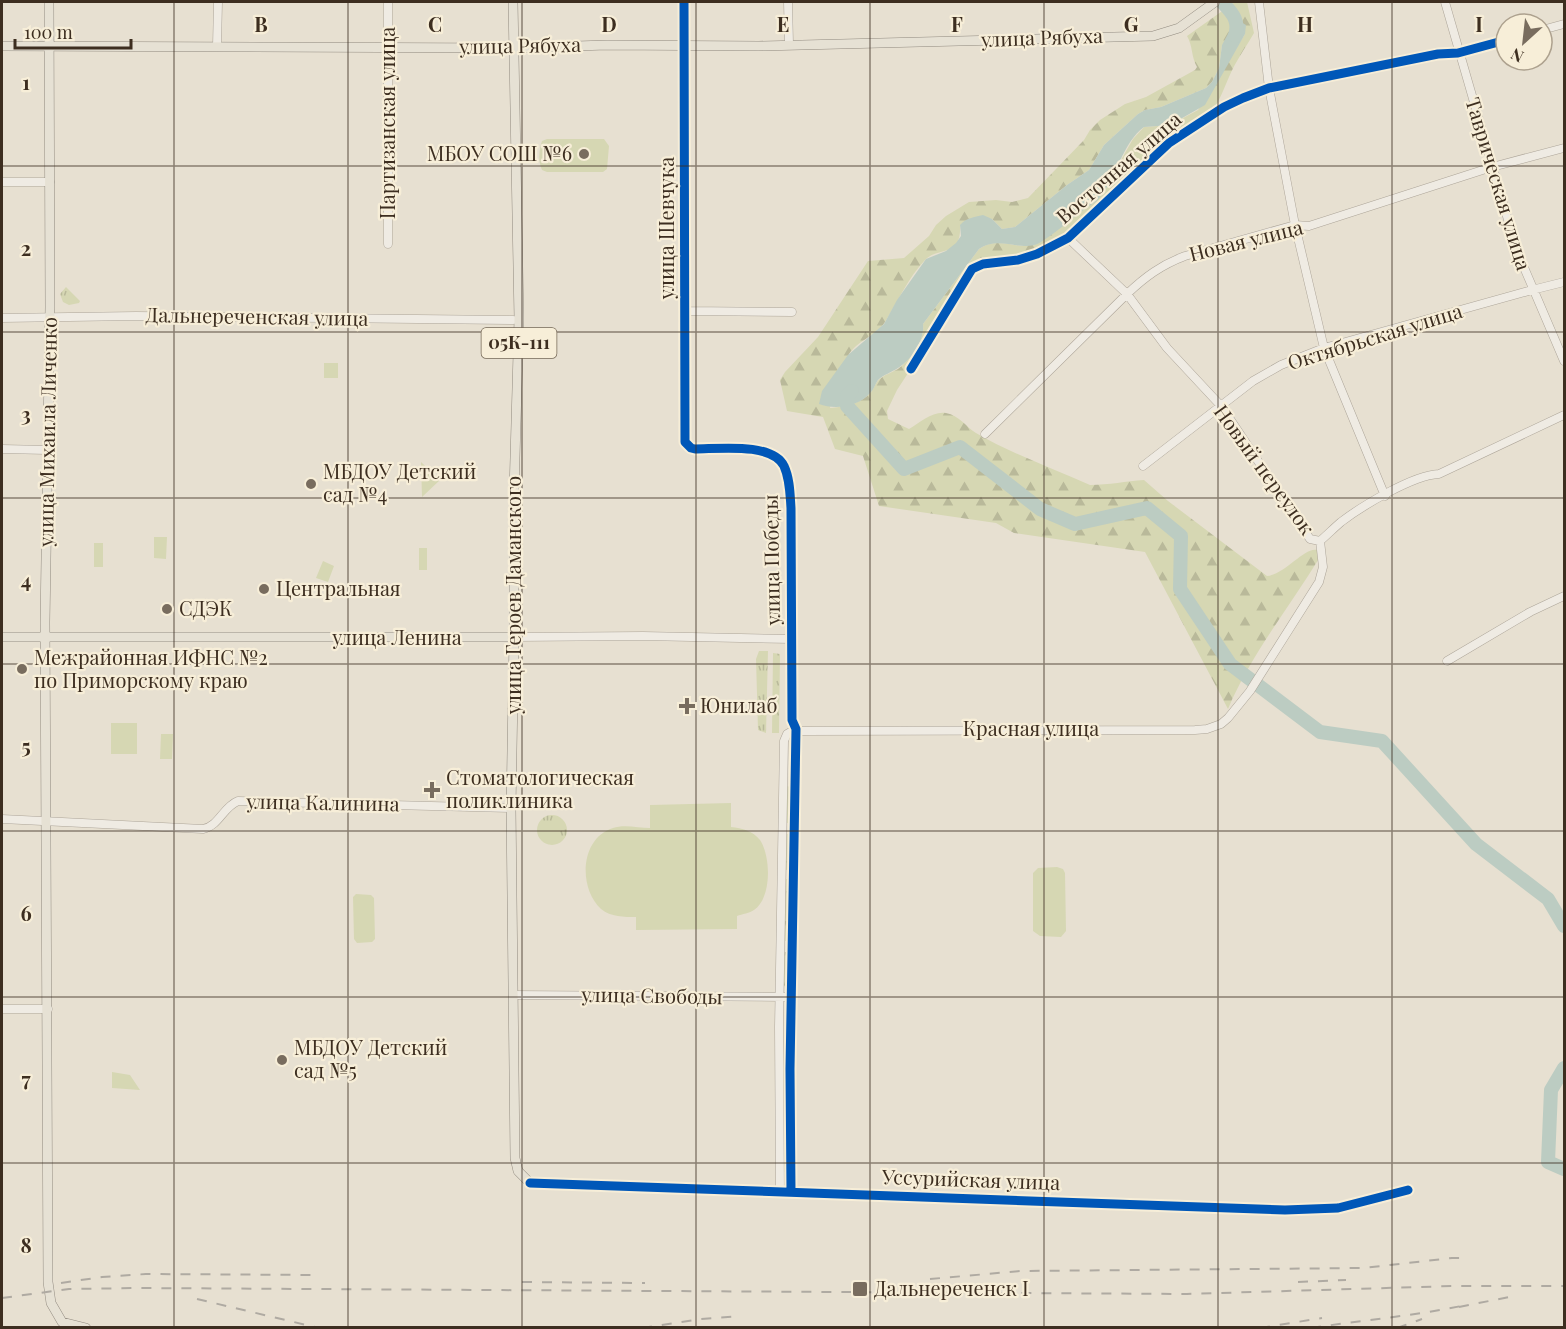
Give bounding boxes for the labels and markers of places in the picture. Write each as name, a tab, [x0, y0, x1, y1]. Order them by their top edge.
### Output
place label: МБОУ СОШ №6	[427, 139, 572, 166]
marker: МБОУ СОШ №6	[577, 147, 591, 161]
place label: МБДОУ Детский сад №4	[323, 457, 476, 507]
marker: МБДОУ Детский сад №4	[304, 477, 318, 491]
place label: Центральная	[276, 574, 401, 601]
marker: Центральная	[257, 582, 271, 596]
place label: СДЭК	[179, 594, 233, 621]
marker: СДЭК	[160, 602, 174, 616]
place label: Межрайонная ИФНС №2 по Приморскому краю	[34, 643, 268, 693]
marker: Межрайонная ИФНС №2 по Приморскому краю	[15, 662, 29, 676]
place label: Юнилаб	[700, 691, 777, 718]
marker: Юнилаб	[678, 697, 696, 715]
place label: Стоматологическая поликлиника	[446, 763, 634, 813]
marker: Стоматологическая поликлиника	[423, 781, 441, 799]
place label: МБДОУ Детский сад №5	[294, 1033, 447, 1083]
marker: МБДОУ Детский сад №5	[275, 1053, 289, 1067]
place label: Дальнереченск I	[874, 1274, 1029, 1301]
marker: Дальнереченск I	[851, 1280, 869, 1298]

